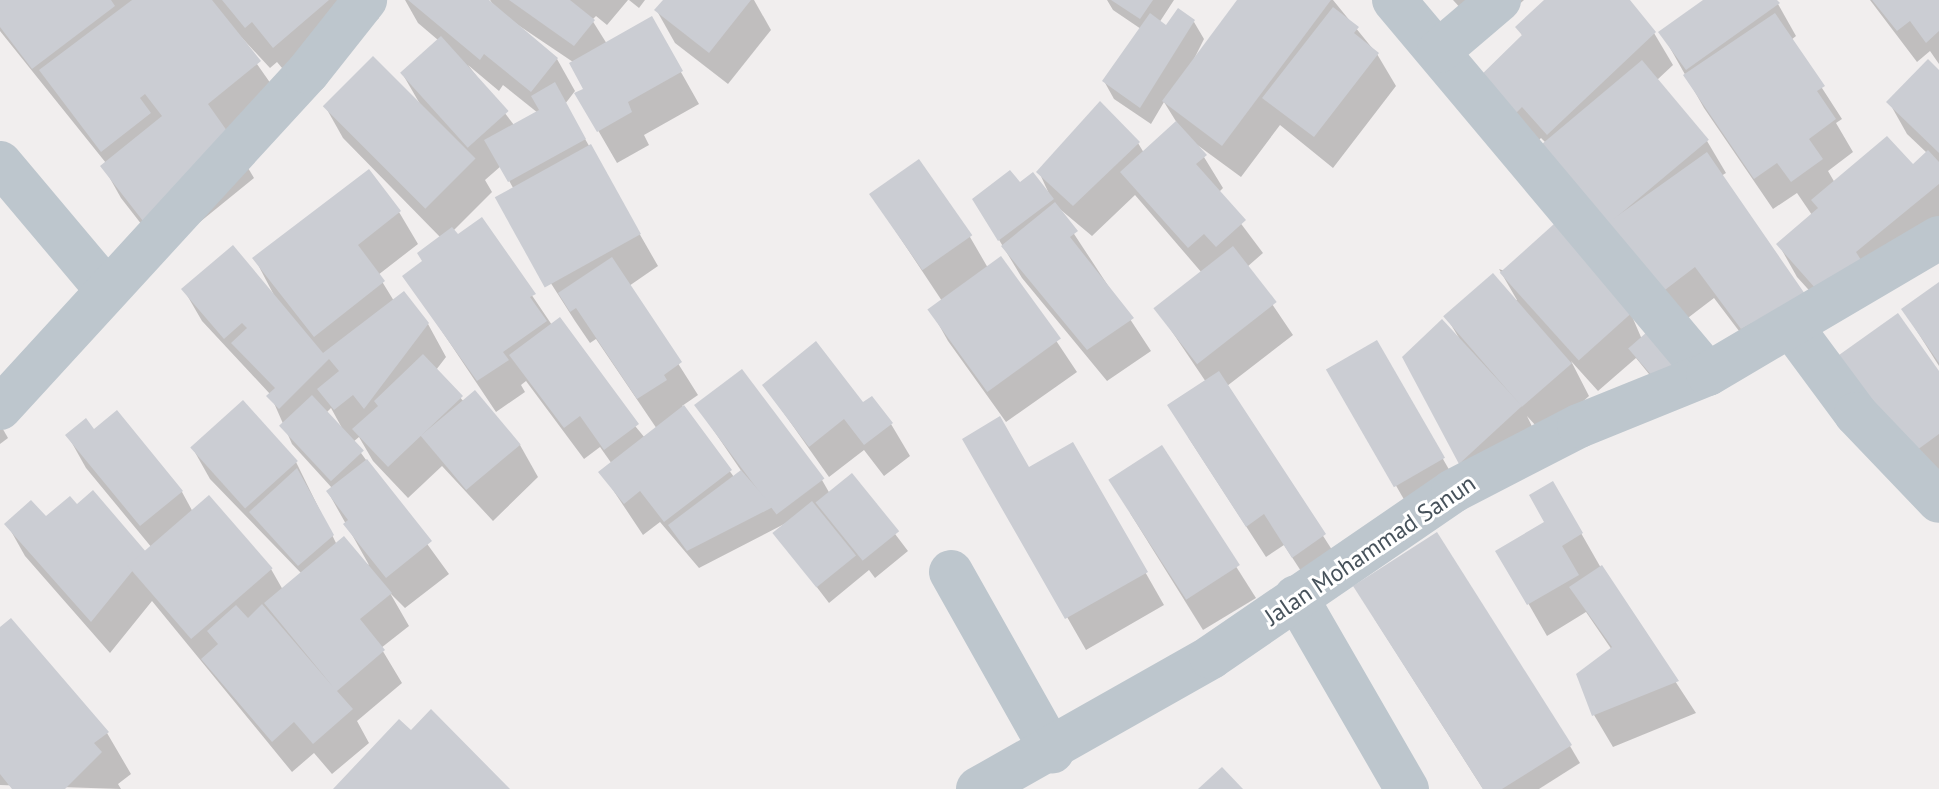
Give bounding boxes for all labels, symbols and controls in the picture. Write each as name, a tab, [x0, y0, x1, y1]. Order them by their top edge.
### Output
street label: Jalan Mohammad Sanun	[1259, 469, 1481, 631]

